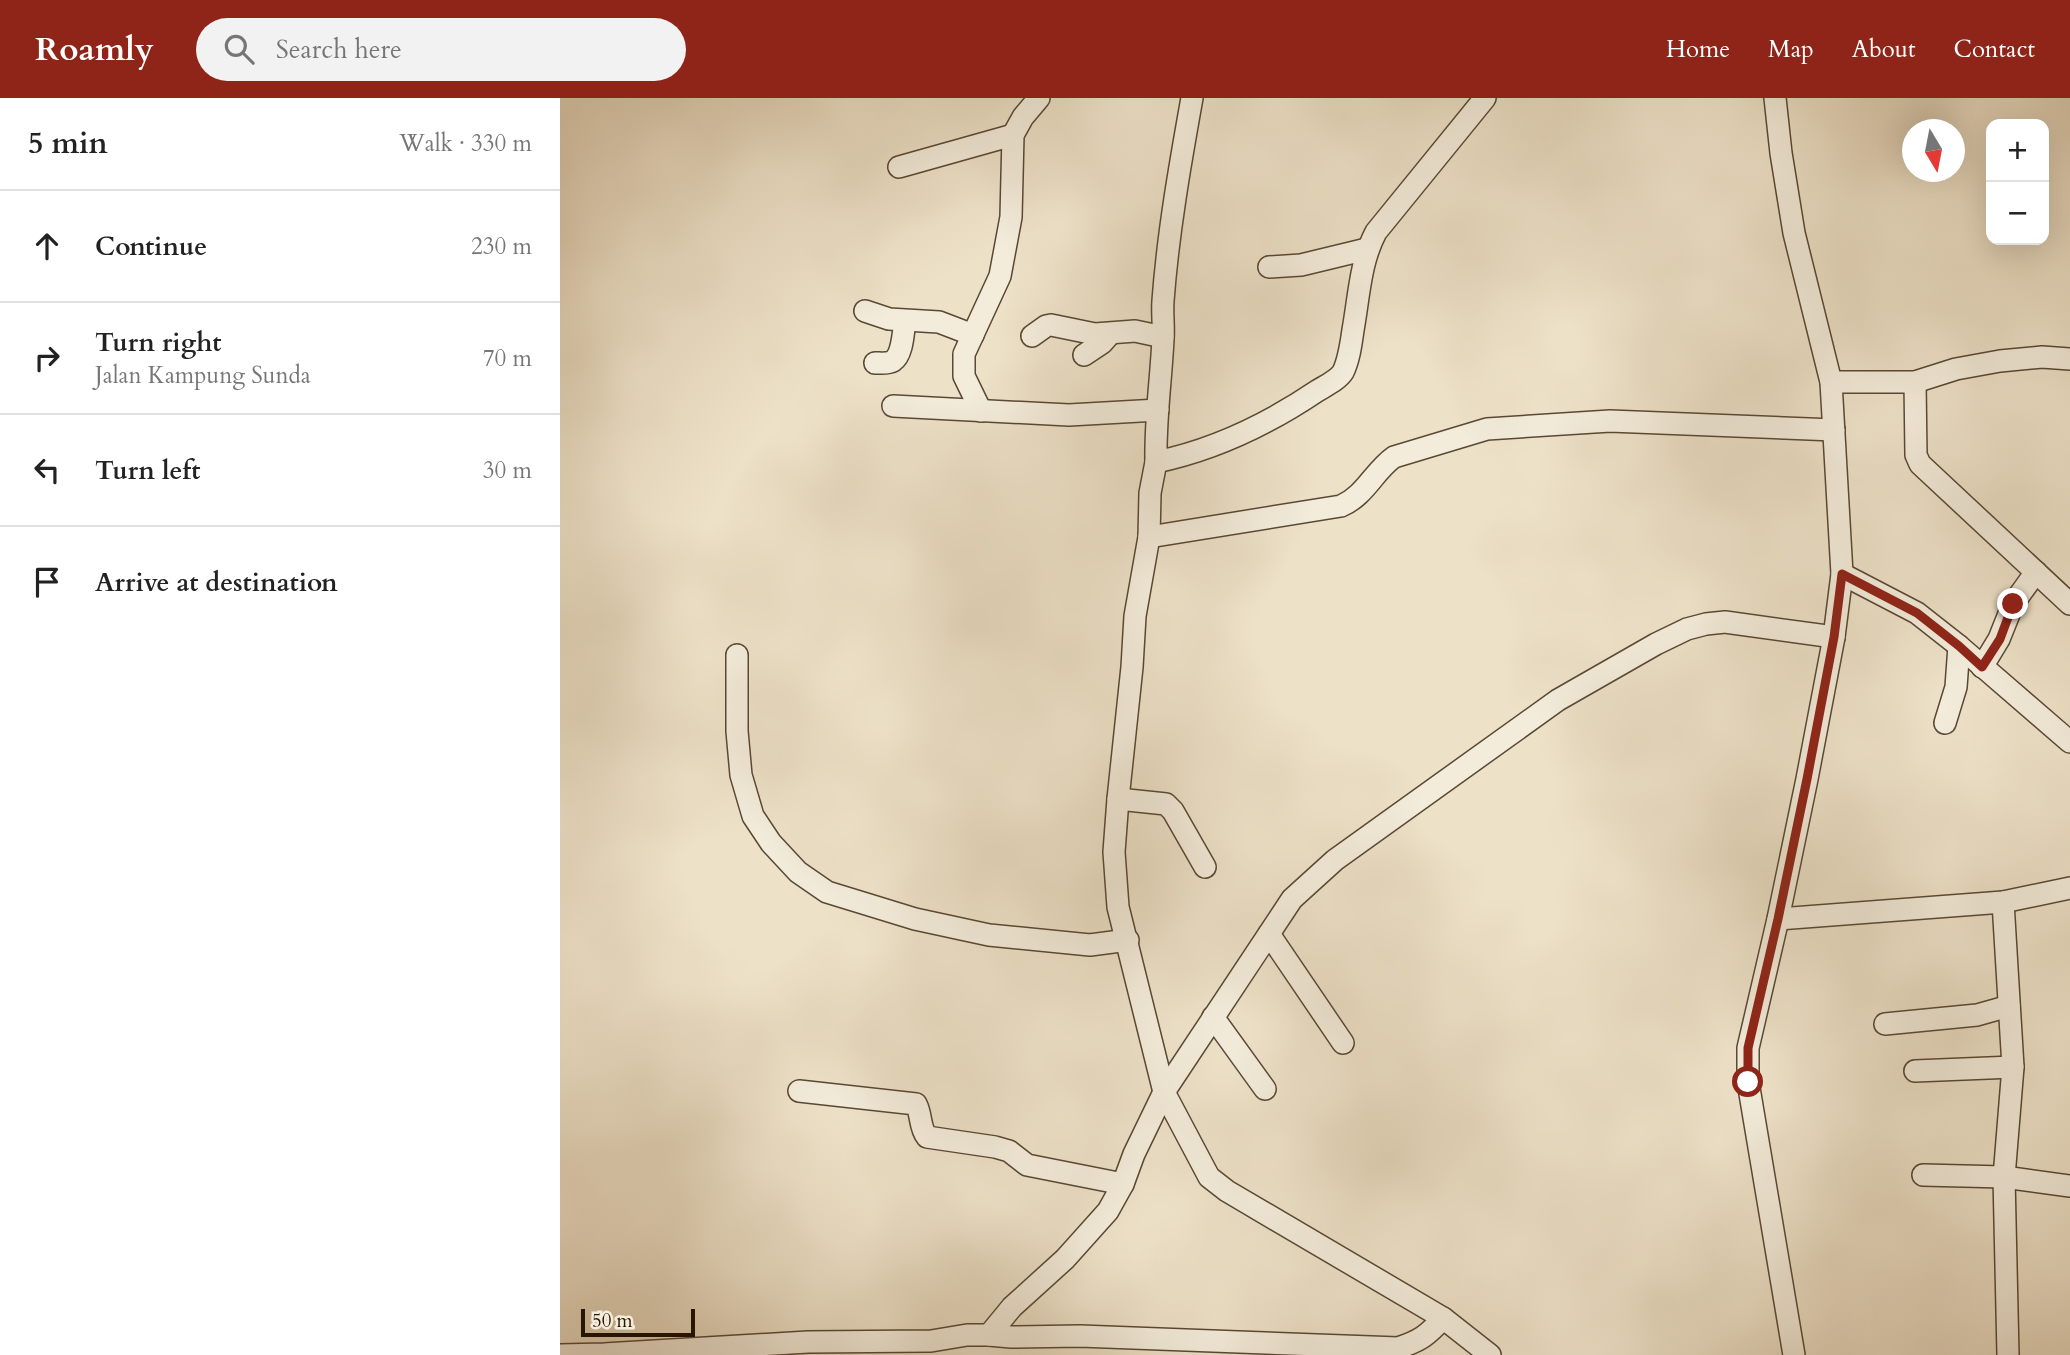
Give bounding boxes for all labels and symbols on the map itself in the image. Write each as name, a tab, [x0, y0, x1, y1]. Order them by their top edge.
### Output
north arrow	[1902, 119, 1965, 182]
route end	[1997, 588, 2028, 619]
route start	[1732, 1066, 1763, 1097]
scale bar	[581, 1306, 695, 1338]

